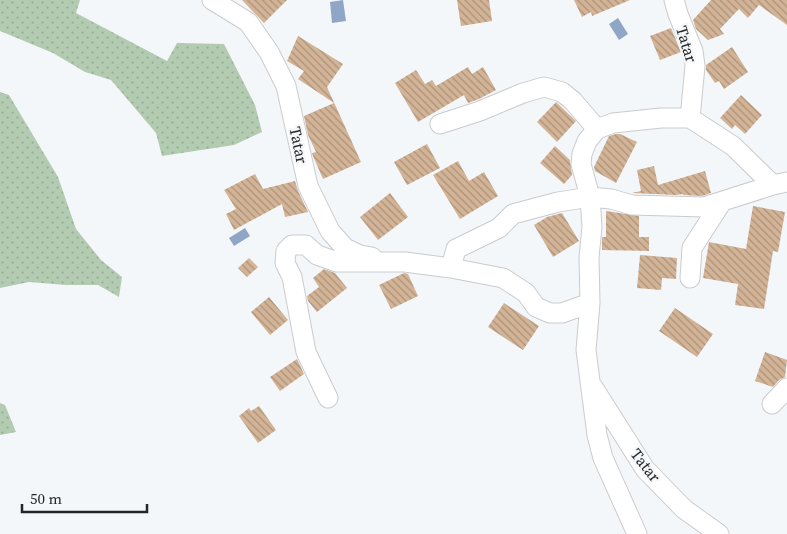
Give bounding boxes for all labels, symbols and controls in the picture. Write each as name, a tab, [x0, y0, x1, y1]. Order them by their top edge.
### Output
street label: Tatar	[671, 23, 703, 65]
street label: Tatar	[284, 125, 314, 166]
street label: Tatar	[626, 444, 666, 487]
scale bar	[22, 482, 148, 514]
text: 50 m	[30, 488, 62, 509]

